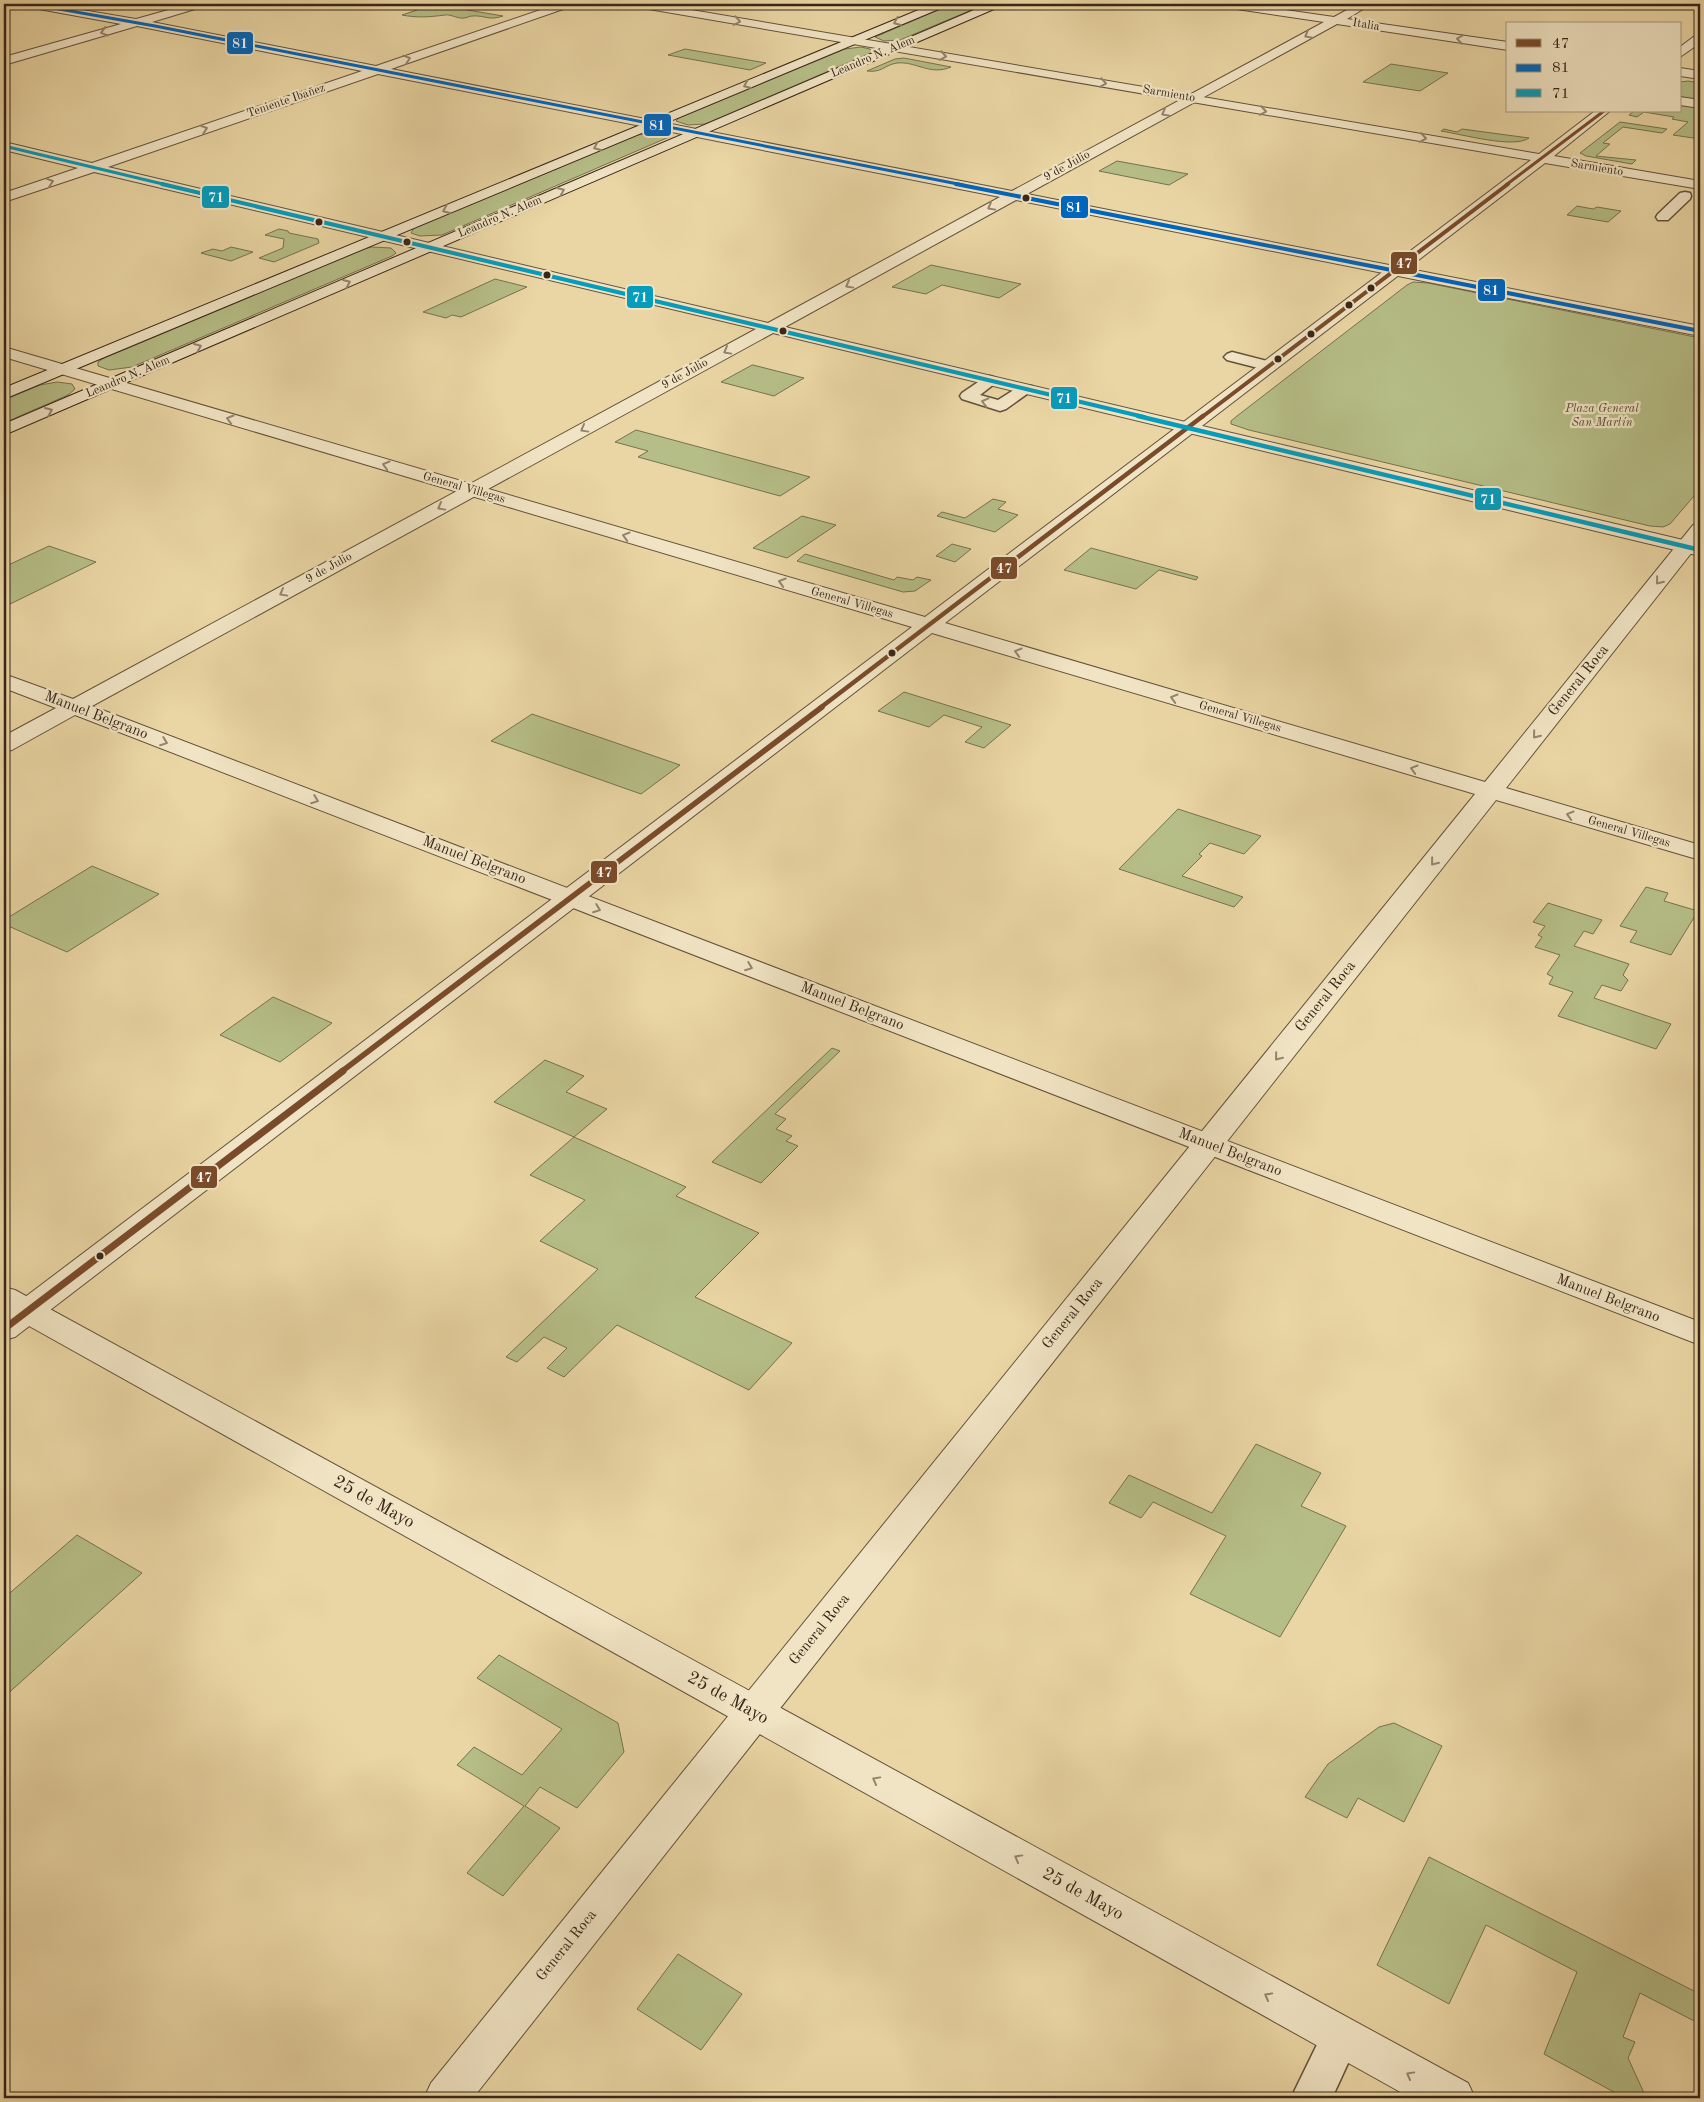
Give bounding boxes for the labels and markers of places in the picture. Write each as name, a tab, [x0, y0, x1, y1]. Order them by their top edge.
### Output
unlabelled marker	[1021, 193, 1031, 203]
unlabelled marker	[314, 217, 324, 227]
unlabelled marker	[402, 237, 412, 247]
unlabelled marker	[542, 270, 552, 280]
unlabelled marker	[1366, 283, 1376, 293]
unlabelled marker	[1344, 300, 1354, 310]
unlabelled marker	[778, 326, 788, 336]
unlabelled marker	[1306, 329, 1316, 339]
unlabelled marker	[1273, 354, 1283, 364]
unlabelled marker	[887, 648, 897, 658]
unlabelled marker	[95, 1251, 105, 1261]

